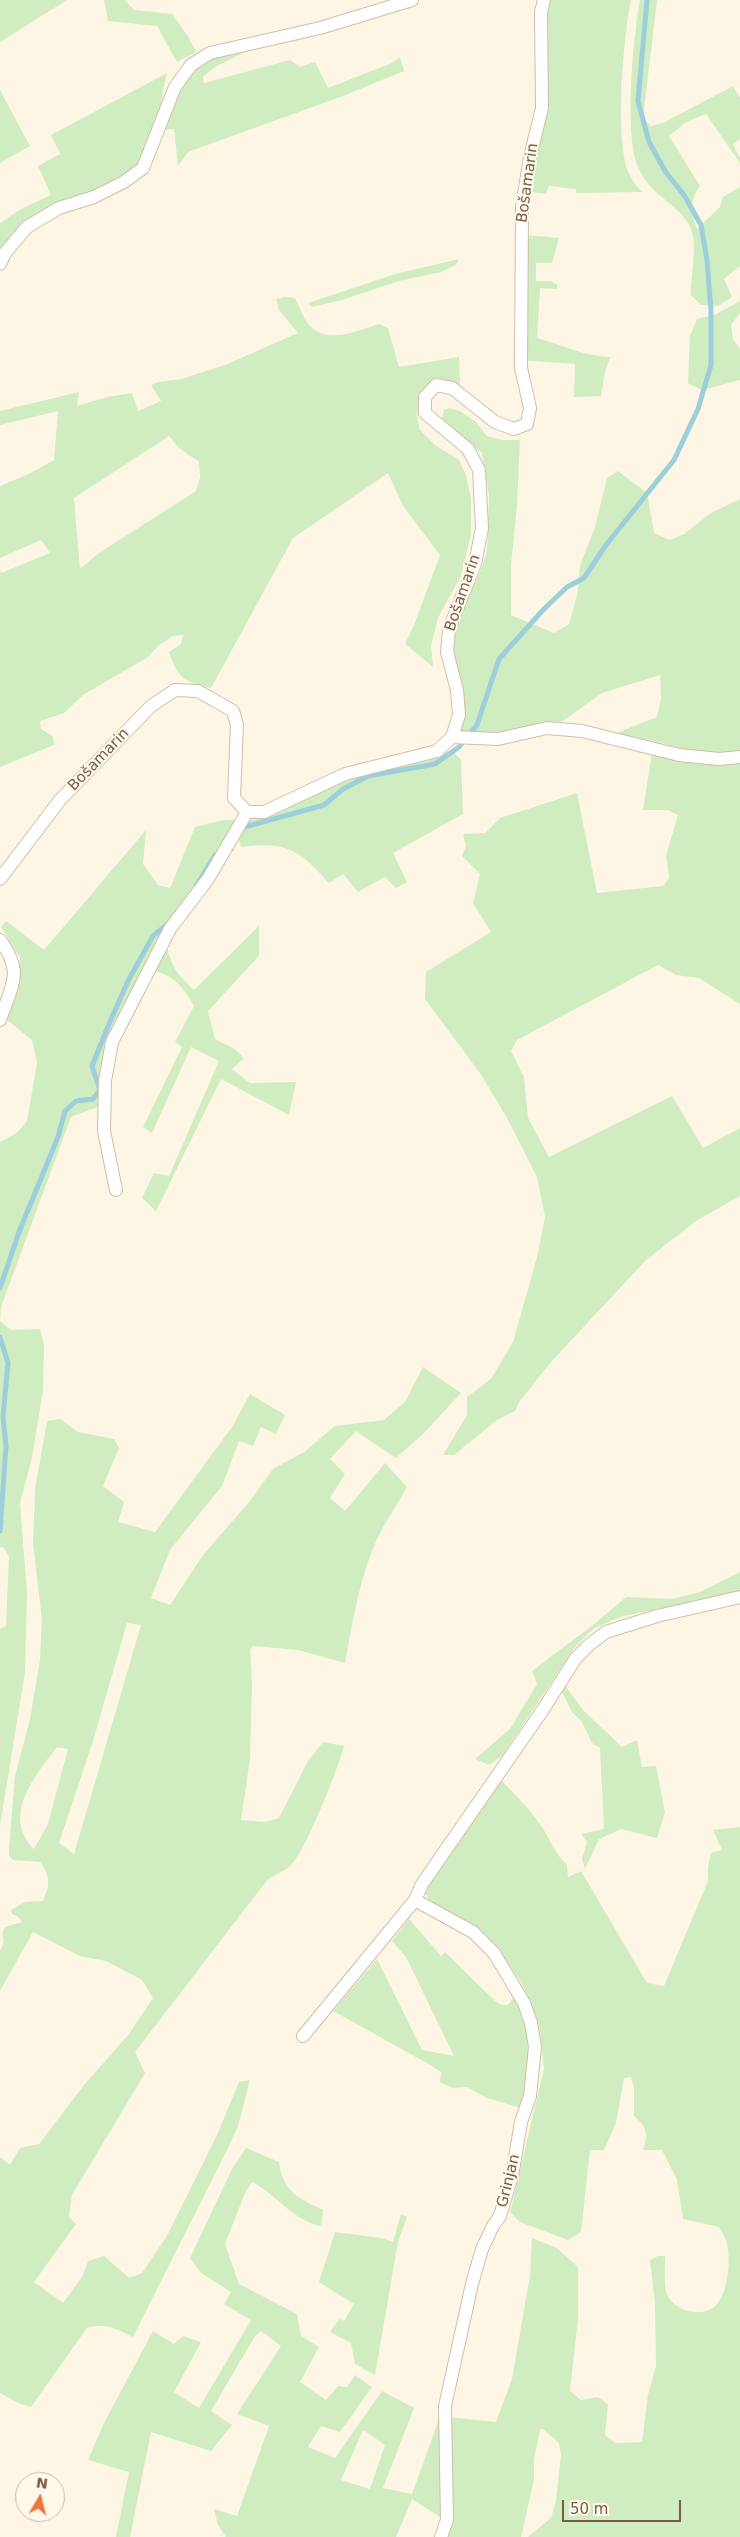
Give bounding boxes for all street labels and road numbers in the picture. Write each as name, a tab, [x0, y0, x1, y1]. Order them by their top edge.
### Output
street label: Bošamarin	[514, 142, 542, 224]
street label: Bošamarin	[441, 552, 485, 634]
street label: Bošamarin	[65, 725, 133, 795]
street label: Grinjan	[494, 2152, 524, 2210]

